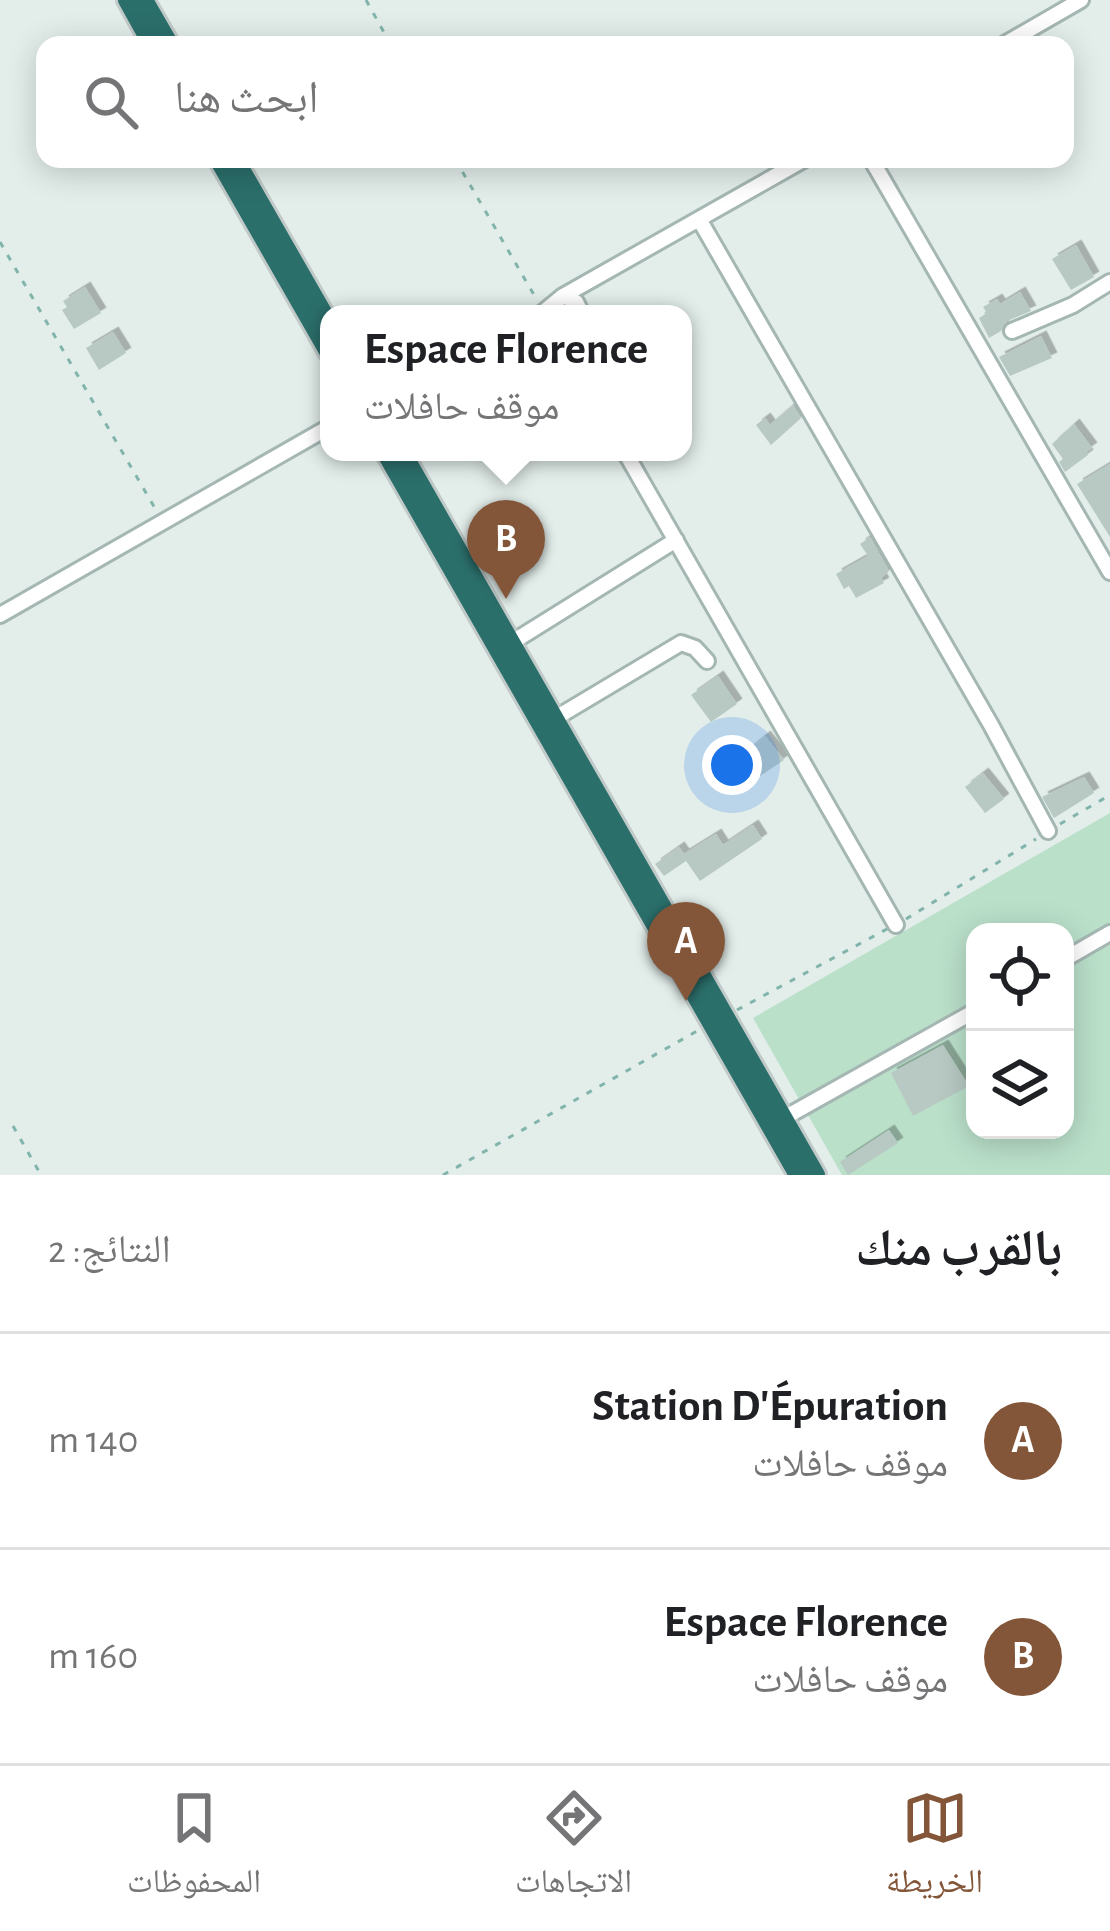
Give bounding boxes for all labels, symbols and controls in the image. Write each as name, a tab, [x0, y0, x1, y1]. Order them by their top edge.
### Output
search box	[36, 36, 1074, 168]
icon: search	[78, 69, 144, 135]
text: ابحث هنا	[174, 76, 319, 121]
popup	[320, 305, 692, 461]
text: Espace Florence	[364, 327, 648, 372]
text: موقف حافلات	[364, 388, 559, 427]
pin: B	[467, 500, 545, 599]
your location	[702, 735, 762, 795]
pin: A	[647, 902, 725, 1001]
map controls	[966, 923, 1074, 1139]
button: locate	[966, 923, 1074, 1031]
button: layers	[966, 1031, 1074, 1139]
text: بالقرب منك	[855, 1224, 1062, 1275]
text: النتائج: 2	[48, 1231, 171, 1270]
text: Station D'Épuration	[592, 1384, 948, 1429]
text: 140 m	[48, 1421, 138, 1460]
text: A	[1011, 1421, 1035, 1460]
text: موقف حافلات	[752, 1445, 948, 1484]
text: Espace Florence	[664, 1600, 948, 1645]
text: 160 m	[48, 1637, 138, 1676]
text: B	[1012, 1637, 1034, 1676]
text: موقف حافلات	[752, 1661, 948, 1700]
tab: المحفوظات	[127, 1785, 261, 1913]
tab: الاتجاهات	[515, 1785, 632, 1913]
tab: الخريطة	[886, 1785, 983, 1913]

